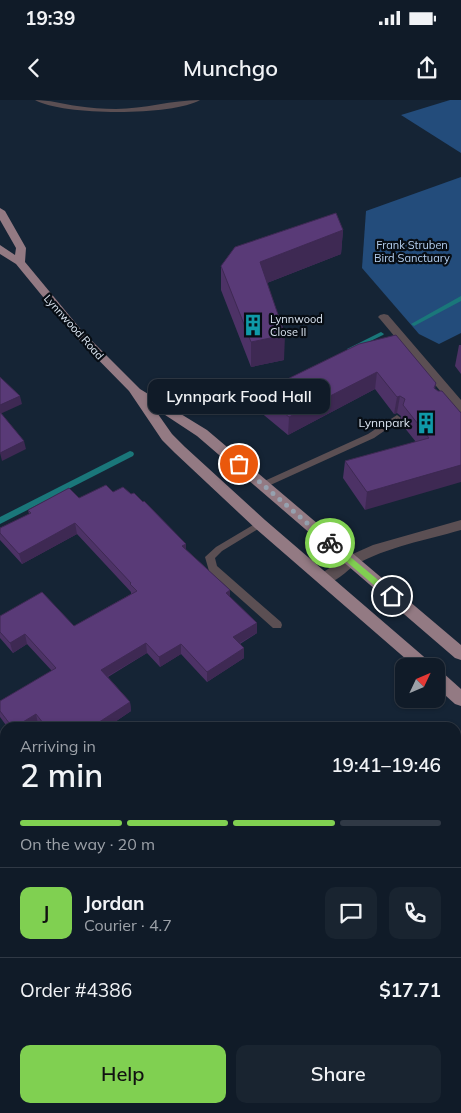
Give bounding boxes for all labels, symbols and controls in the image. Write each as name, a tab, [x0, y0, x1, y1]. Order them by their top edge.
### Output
text: 19:39	[25, 6, 75, 30]
icon: back	[20, 54, 48, 82]
text: Munchgo	[183, 54, 278, 82]
icon: share	[413, 54, 441, 82]
park label: Frank Struben Bird Sanctuary	[374, 238, 450, 265]
street label: Lynnwood Road	[41, 292, 107, 362]
building icon: Lynnwood Close II	[240, 312, 266, 338]
place label: Lynnwood Close II	[270, 312, 323, 339]
callout: Lynnpark Food Hall	[148, 379, 330, 414]
text: Lynnpark Food Hall	[166, 386, 312, 406]
building icon: Lynnpark	[413, 410, 439, 436]
place label: Lynnpark	[359, 415, 411, 430]
pin	[218, 443, 260, 485]
icon: bag	[225, 450, 253, 478]
courier	[305, 518, 355, 568]
icon: bike	[316, 529, 344, 557]
pin	[371, 575, 413, 617]
icon: home	[378, 582, 406, 610]
north arrow	[395, 658, 445, 708]
map controls	[395, 658, 445, 708]
text: Arriving in	[20, 736, 96, 756]
text: 19:41–19:46	[331, 753, 441, 777]
text: 2 min	[20, 755, 103, 795]
text: On the way · 20 m	[20, 834, 155, 854]
button: chat	[325, 887, 377, 939]
button: phone	[389, 887, 441, 939]
text: Jordan	[84, 891, 144, 915]
text: J	[43, 901, 49, 925]
text: Courier · 4.7	[84, 915, 172, 935]
text: Order #4386	[20, 978, 132, 1002]
text: $17.71	[379, 978, 441, 1002]
button: Help	[20, 1045, 226, 1103]
button: Share	[236, 1045, 441, 1103]

